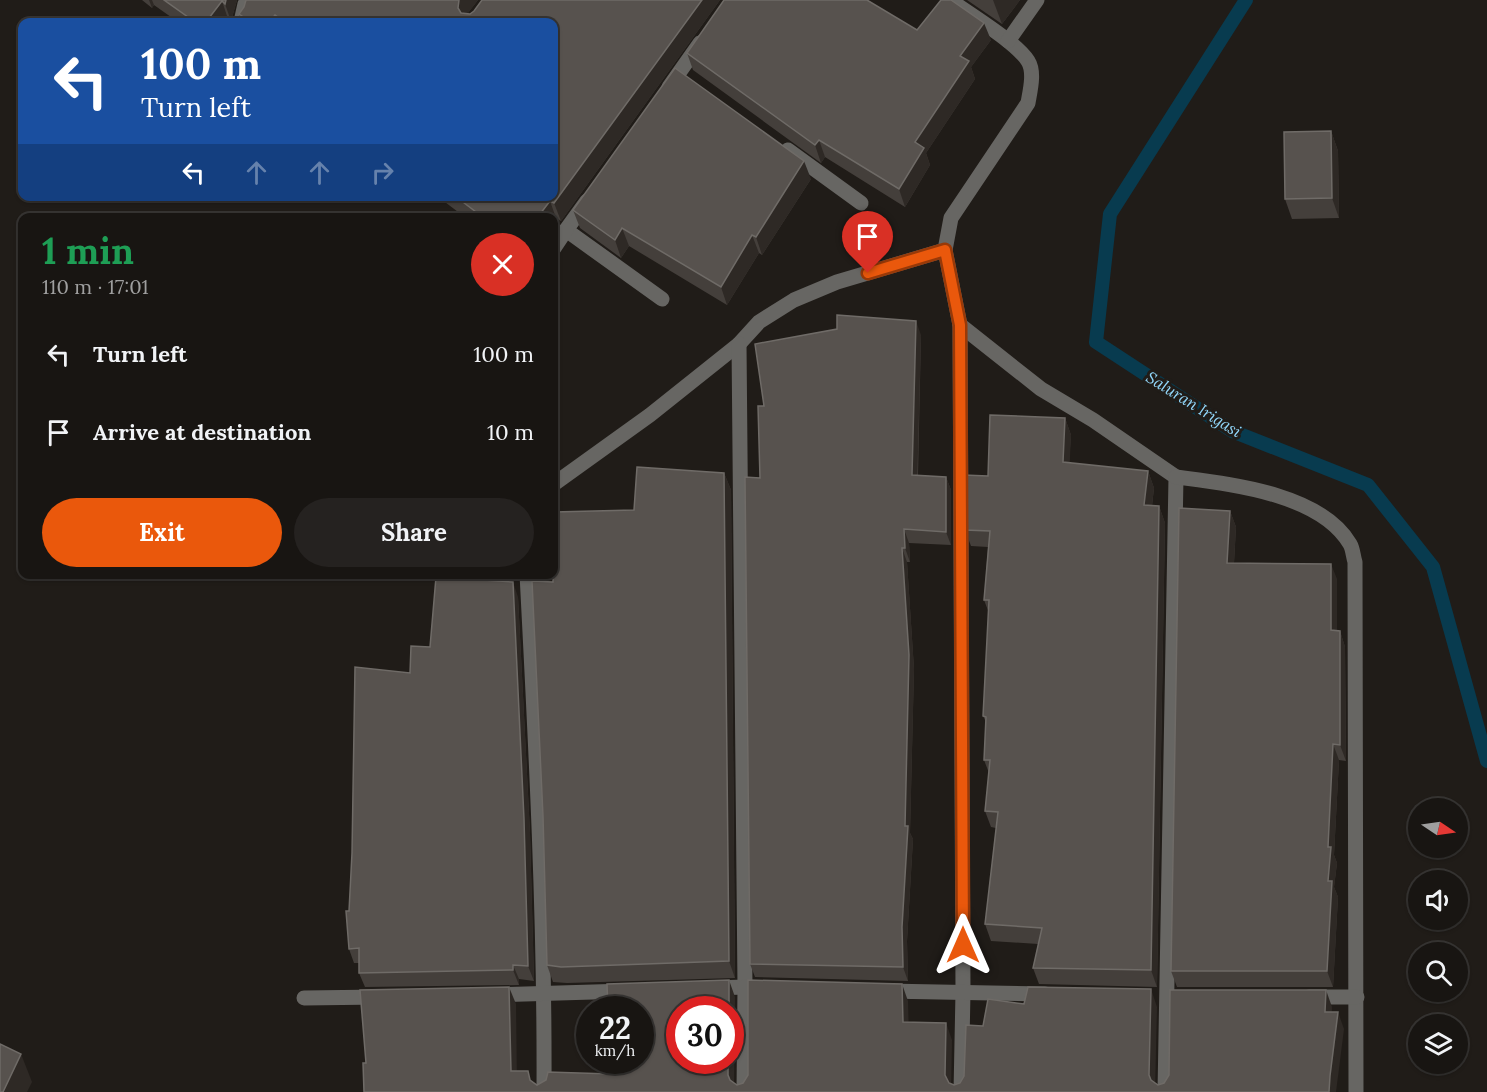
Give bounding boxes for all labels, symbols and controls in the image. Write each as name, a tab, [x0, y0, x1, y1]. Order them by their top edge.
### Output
text: 100 m	[141, 37, 261, 91]
icon: left	[42, 42, 120, 120]
text: Turn left	[141, 90, 251, 124]
icon: left	[177, 156, 210, 189]
icon: ahead	[240, 156, 273, 189]
icon: ahead	[303, 156, 336, 189]
icon: right	[366, 156, 399, 189]
pin	[842, 211, 893, 273]
icon: arrive	[851, 220, 884, 253]
text: 1 min	[42, 228, 134, 274]
button: close	[471, 233, 534, 296]
text: 110 m · 17:01	[42, 274, 149, 299]
icon: left	[42, 338, 75, 371]
text: Turn left	[93, 340, 187, 368]
text: 100 m	[473, 340, 534, 368]
water label: Saluran Irigasi	[1143, 367, 1245, 441]
icon: arrive	[42, 416, 75, 449]
text: Arrive at destination	[93, 418, 311, 446]
text: 10 m	[487, 418, 534, 446]
button: Exit	[42, 498, 282, 567]
button: Share	[294, 498, 534, 567]
north arrow	[1408, 798, 1468, 858]
map controls	[1408, 798, 1468, 1074]
button: sound	[1408, 870, 1468, 930]
position arrow	[931, 913, 995, 977]
button: search	[1408, 942, 1468, 1002]
speed limit sign: 30	[666, 996, 744, 1074]
text: 22	[599, 1009, 631, 1047]
button: layers	[1408, 1014, 1468, 1074]
text: km/h	[595, 1041, 635, 1060]

